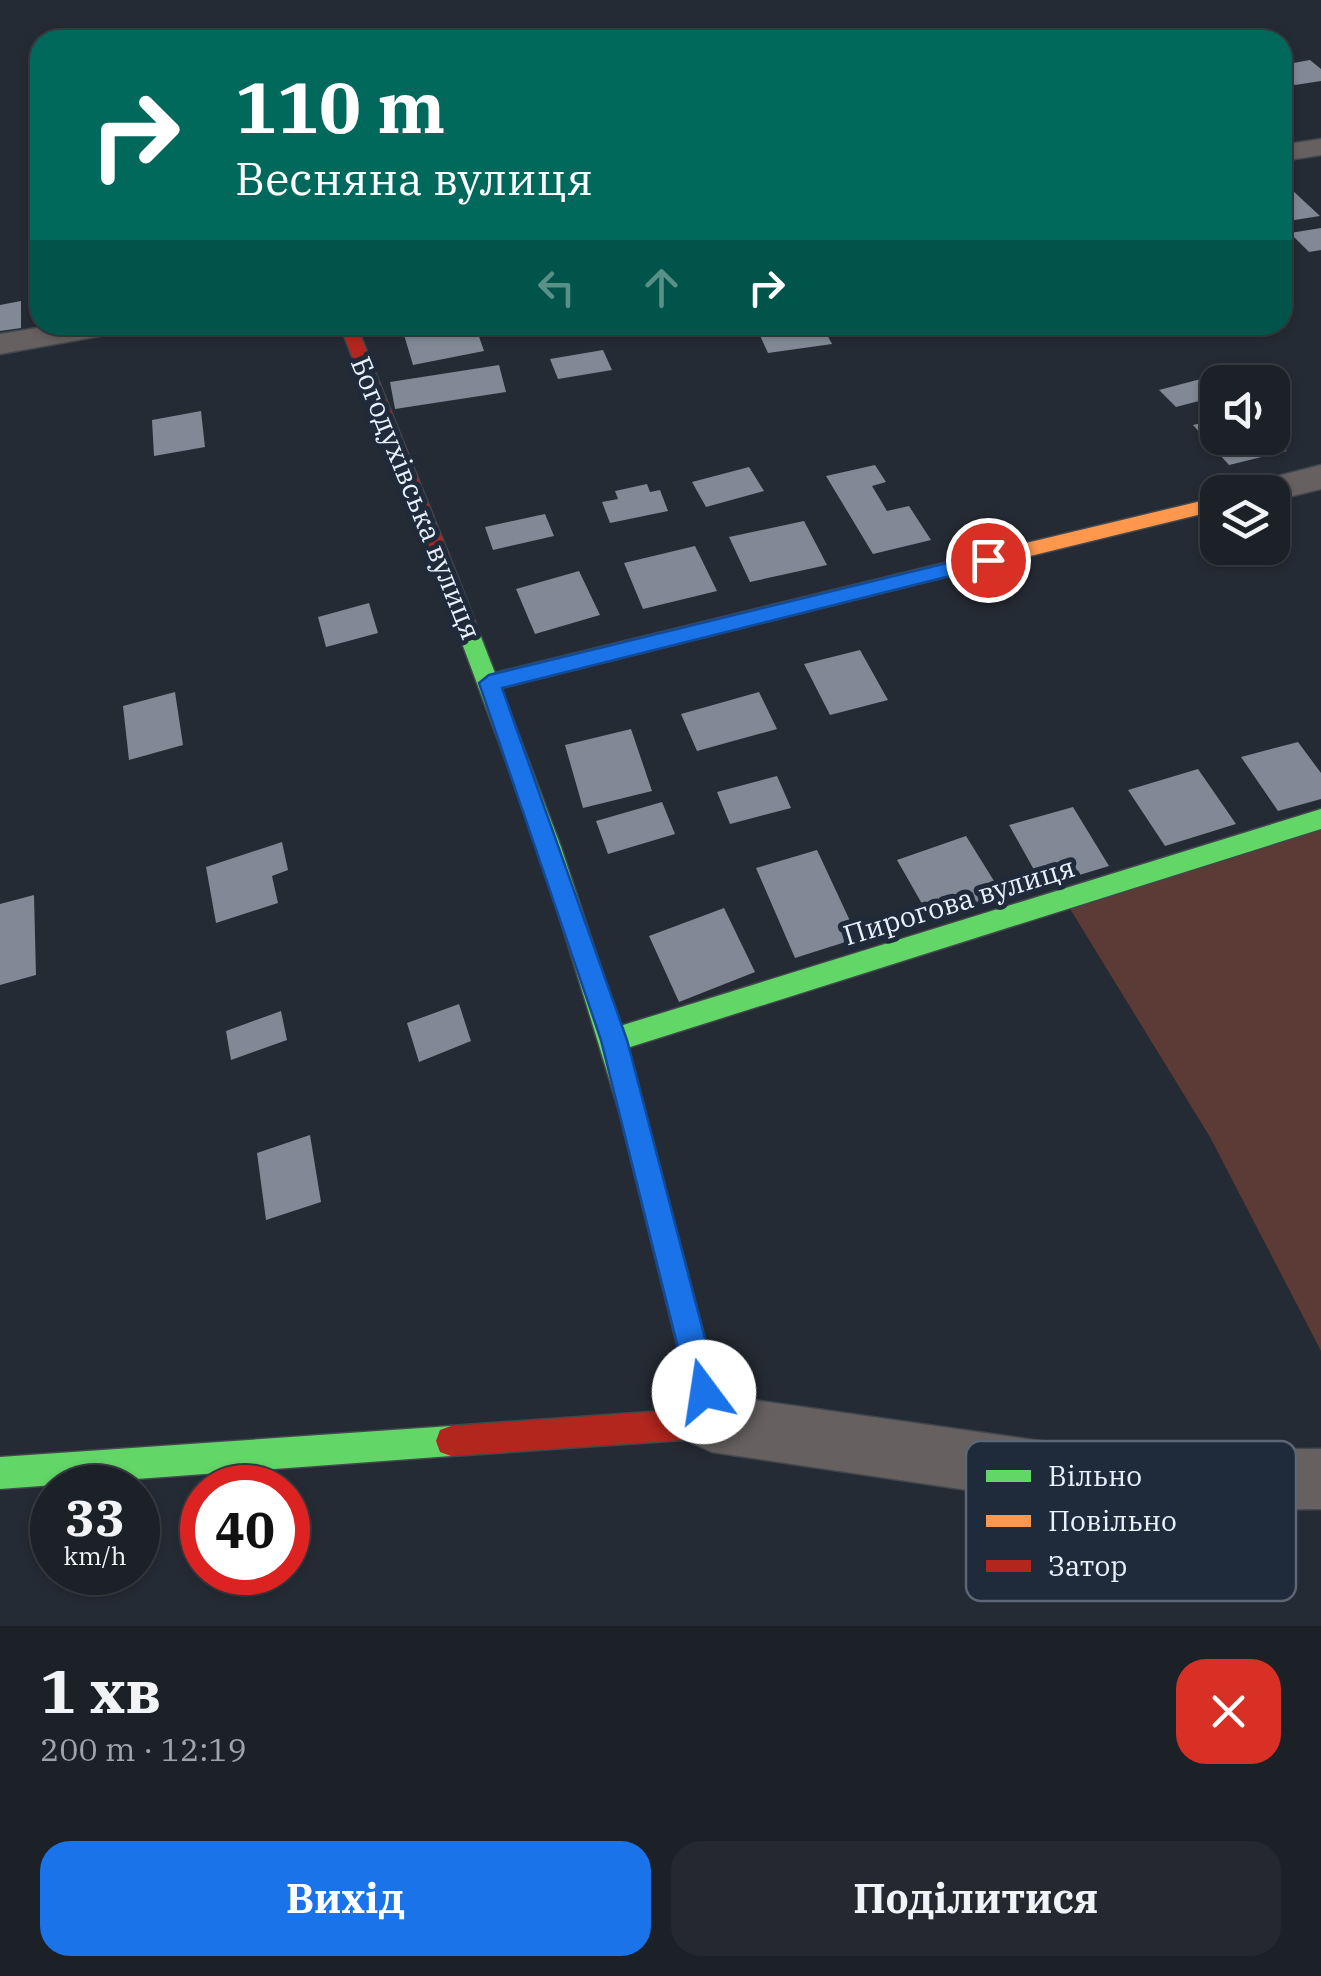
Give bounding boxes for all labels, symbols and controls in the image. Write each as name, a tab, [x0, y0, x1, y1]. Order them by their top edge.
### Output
text: 110 m	[235, 61, 445, 152]
icon: right	[70, 70, 200, 200]
text: Весняна вулиця	[235, 149, 593, 207]
icon: left	[529, 260, 584, 315]
icon: ahead	[634, 260, 689, 315]
icon: right	[739, 260, 794, 315]
street label: Богодухівська вулиця	[343, 351, 490, 645]
map controls	[1200, 365, 1290, 565]
button: sound	[1200, 365, 1290, 455]
button: layers	[1200, 475, 1290, 565]
pin	[946, 518, 1031, 603]
icon: arrive	[961, 533, 1016, 588]
street label: Пирогова вулиця	[839, 848, 1079, 953]
position arrow	[652, 1340, 756, 1444]
legend	[966, 1441, 1296, 1601]
text: Вільно	[1048, 1457, 1142, 1494]
speed limit sign: 40	[180, 1465, 310, 1595]
text: 33	[65, 1485, 125, 1550]
text: Повільно	[1048, 1502, 1177, 1539]
text: km/h	[63, 1539, 127, 1572]
text: Затор	[1048, 1547, 1127, 1584]
text: 1 хв	[40, 1651, 161, 1730]
button: close	[1176, 1659, 1281, 1764]
text: 200 m · 12:19	[40, 1728, 247, 1770]
button: Вихід	[40, 1841, 651, 1956]
button: Поділитися	[671, 1841, 1281, 1956]

